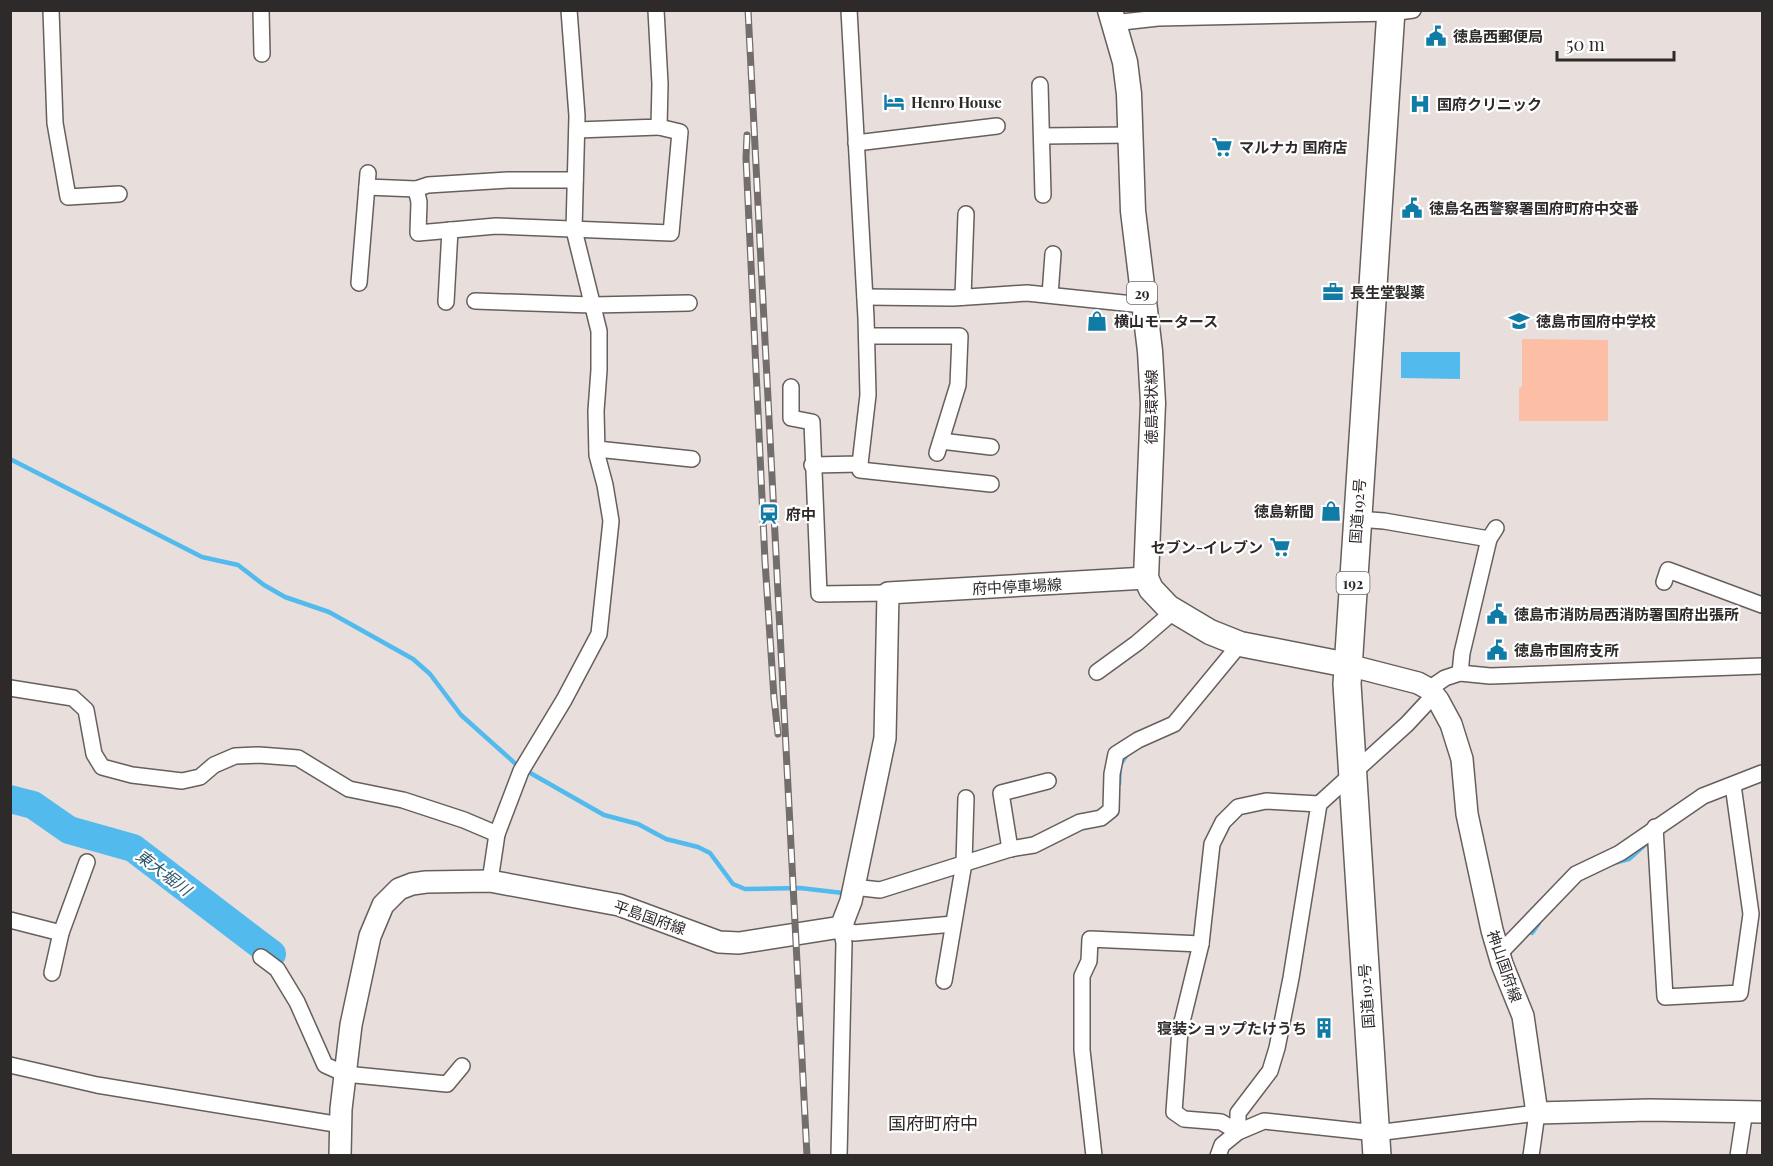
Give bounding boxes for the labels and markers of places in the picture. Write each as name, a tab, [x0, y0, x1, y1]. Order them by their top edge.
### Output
public building icon: 徳島西郵便局	[1424, 24, 1448, 48]
place label: 徳島西郵便局	[1453, 26, 1543, 46]
hotel icon: Henro House	[882, 90, 906, 114]
place label: Henro House	[911, 92, 1002, 112]
hospital icon: 国府クリニック	[1408, 92, 1432, 116]
place label: 国府クリニック	[1437, 94, 1542, 114]
supermarket icon: マルナカ 国府店	[1210, 135, 1234, 159]
place label: マルナカ 国府店	[1239, 137, 1348, 157]
public building icon: 徳島名西警察署国府町府中交番	[1400, 196, 1424, 220]
place label: 徳島名西警察署国府町府中交番	[1429, 198, 1639, 218]
office icon: 長生堂製薬	[1321, 280, 1345, 304]
place label: 長生堂製薬	[1350, 282, 1425, 302]
shop icon: 横山モータース	[1085, 309, 1109, 333]
school or university icon: 徳島市国府中学校	[1507, 309, 1531, 333]
place label: 横山モータース	[1114, 311, 1218, 331]
place label: 徳島市国府中学校	[1536, 311, 1656, 331]
shop icon: 徳島新聞	[1319, 499, 1343, 523]
place label: 徳島新聞	[1254, 501, 1314, 521]
station icon: 府中	[757, 502, 781, 526]
place label: 府中	[786, 504, 816, 524]
supermarket icon: セブン-イレブン	[1268, 535, 1292, 559]
place label: セブン-イレブン	[1151, 537, 1263, 557]
public building icon: 徳島市消防局西消防署国府出張所	[1485, 602, 1509, 626]
place label: 徳島市消防局西消防署国府出張所	[1514, 604, 1739, 624]
public building icon: 徳島市国府支所	[1485, 638, 1509, 662]
place label: 徳島市国府支所	[1514, 640, 1619, 660]
building icon: 寝装ショップたけうち	[1312, 1016, 1336, 1040]
place label: 寝装ショップたけうち	[1157, 1018, 1307, 1038]

